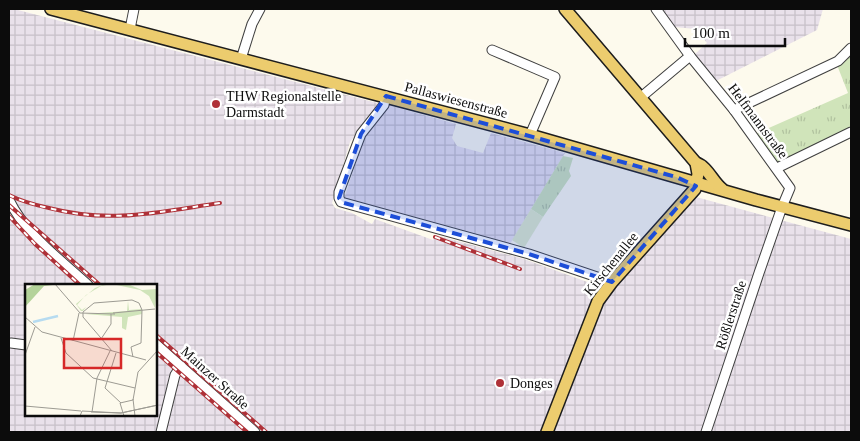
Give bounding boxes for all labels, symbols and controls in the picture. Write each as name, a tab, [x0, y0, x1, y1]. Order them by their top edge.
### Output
scale bar	[685, 15, 785, 47]
text: 100 m	[692, 25, 730, 41]
street label: Pallaswiesenstraße	[403, 79, 509, 121]
street label: Helfmannstraße	[725, 81, 791, 161]
place label: THW Regionalstelle Darmstadt	[226, 89, 341, 120]
marker: THW Regionalstelle Darmstadt	[210, 98, 222, 110]
street label: Kirschenallee	[581, 229, 641, 299]
street label: Rößlerstraße	[713, 279, 749, 351]
inset map	[25, 284, 158, 416]
street label: Mainzer Straße	[178, 344, 252, 412]
place label: Donges	[510, 376, 553, 391]
marker: Donges	[494, 377, 506, 389]

